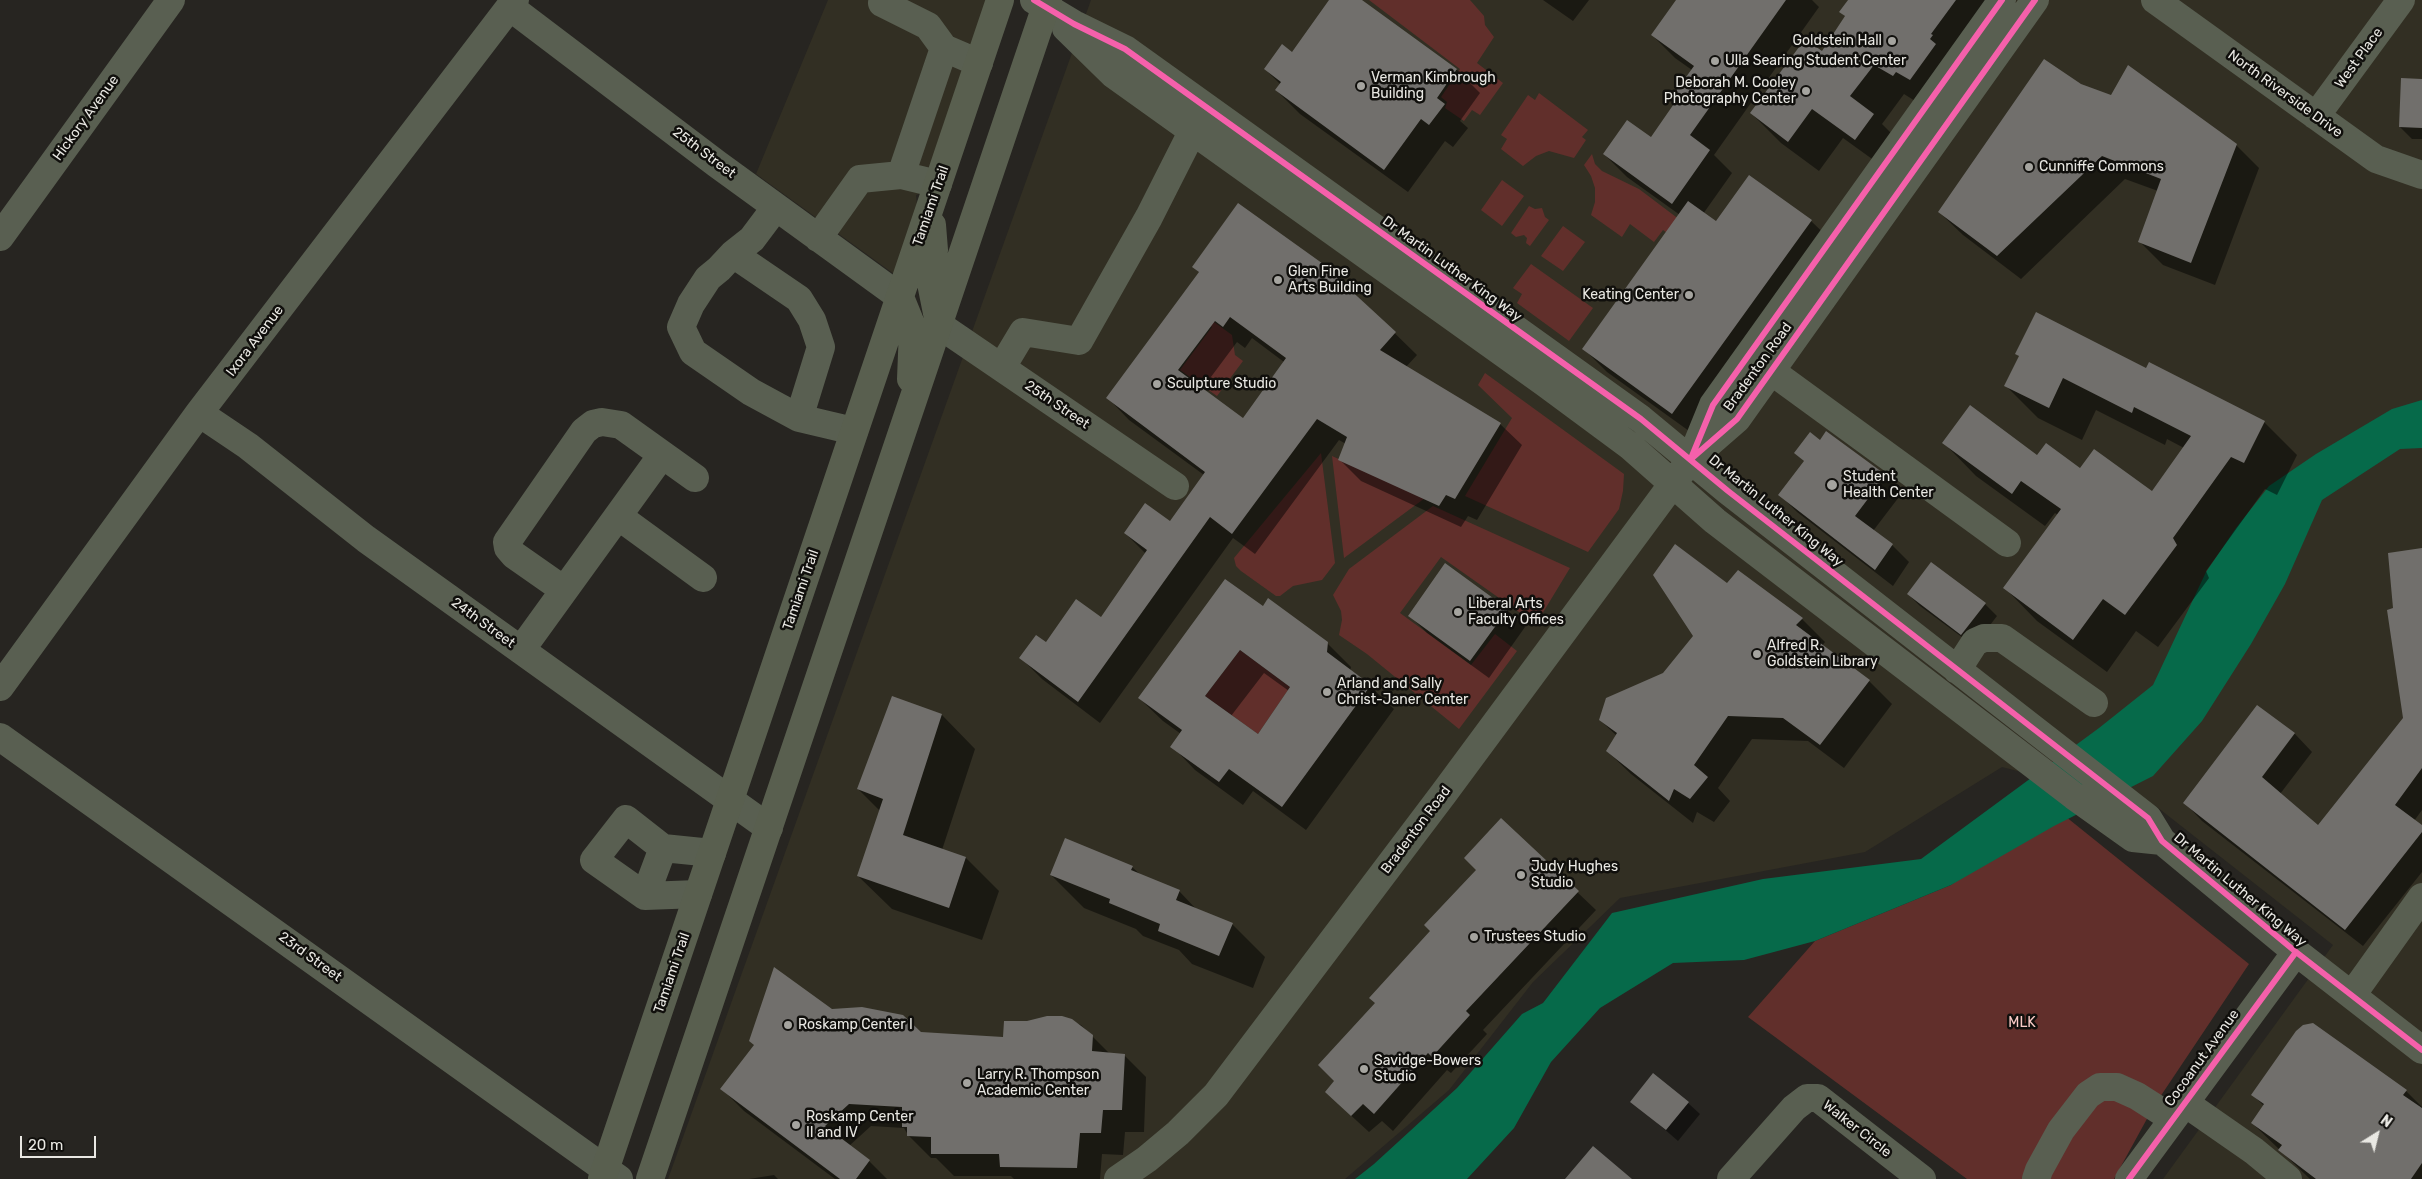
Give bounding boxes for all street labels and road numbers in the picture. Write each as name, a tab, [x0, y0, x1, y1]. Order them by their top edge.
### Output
street label: West Place	[2331, 25, 2387, 91]
street label: North Riverside Drive	[2224, 47, 2346, 141]
street label: Hickory Avenue	[49, 72, 123, 164]
street label: 25th Street	[669, 124, 739, 182]
street label: Tamiami Trail	[909, 164, 953, 248]
street label: Dr Martin Luther King Way	[1379, 213, 1525, 325]
street label: Ixora Avenue	[223, 302, 287, 380]
street label: Bradenton Road	[1720, 319, 1796, 415]
street label: 25th Street	[1021, 377, 1093, 433]
street label: Dr Martin Luther King Way	[1705, 452, 1847, 570]
street label: Tamiami Trail	[779, 548, 823, 632]
street label: 24th Street	[448, 594, 518, 652]
street label: Bradenton Road	[1378, 783, 1454, 877]
street label: Dr Martin Luther King Way	[2170, 829, 2310, 951]
street label: 23rd Street	[275, 928, 345, 986]
street label: Tamiami Trail	[650, 931, 694, 1015]
street label: Cocoanut Avenue	[2161, 1006, 2243, 1110]
street label: Walker Circle	[1819, 1097, 1895, 1161]

